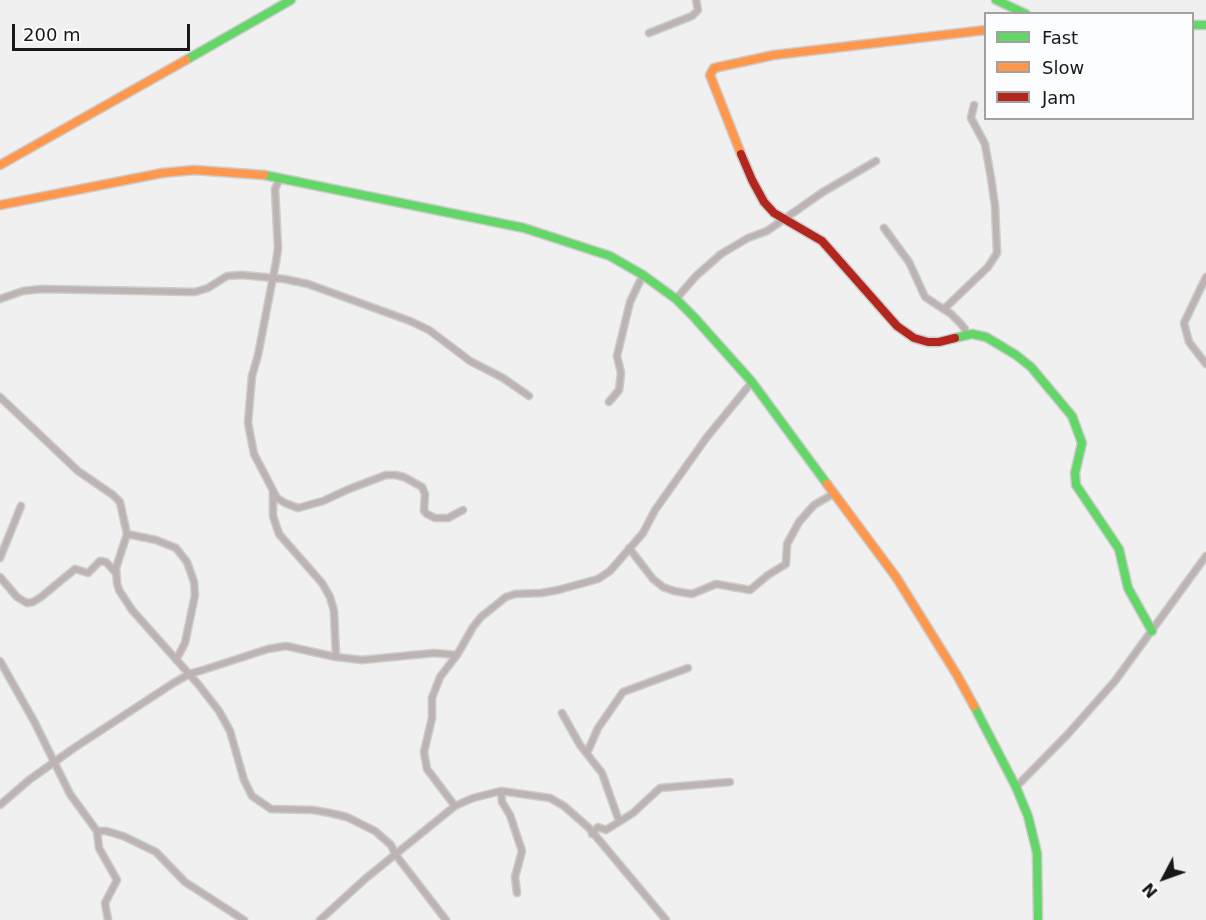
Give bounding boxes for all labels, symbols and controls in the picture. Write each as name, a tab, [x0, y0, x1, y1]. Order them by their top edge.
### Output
scale bar	[15, 12, 194, 50]
legend	[984, 12, 1194, 120]
text: 200 m	[23, 24, 81, 45]
text: Fast	[1042, 27, 1078, 48]
text: Slow	[1042, 57, 1084, 78]
text: Jam	[1042, 87, 1076, 108]
north arrow	[1134, 848, 1194, 908]
text: N	[1138, 879, 1162, 901]

